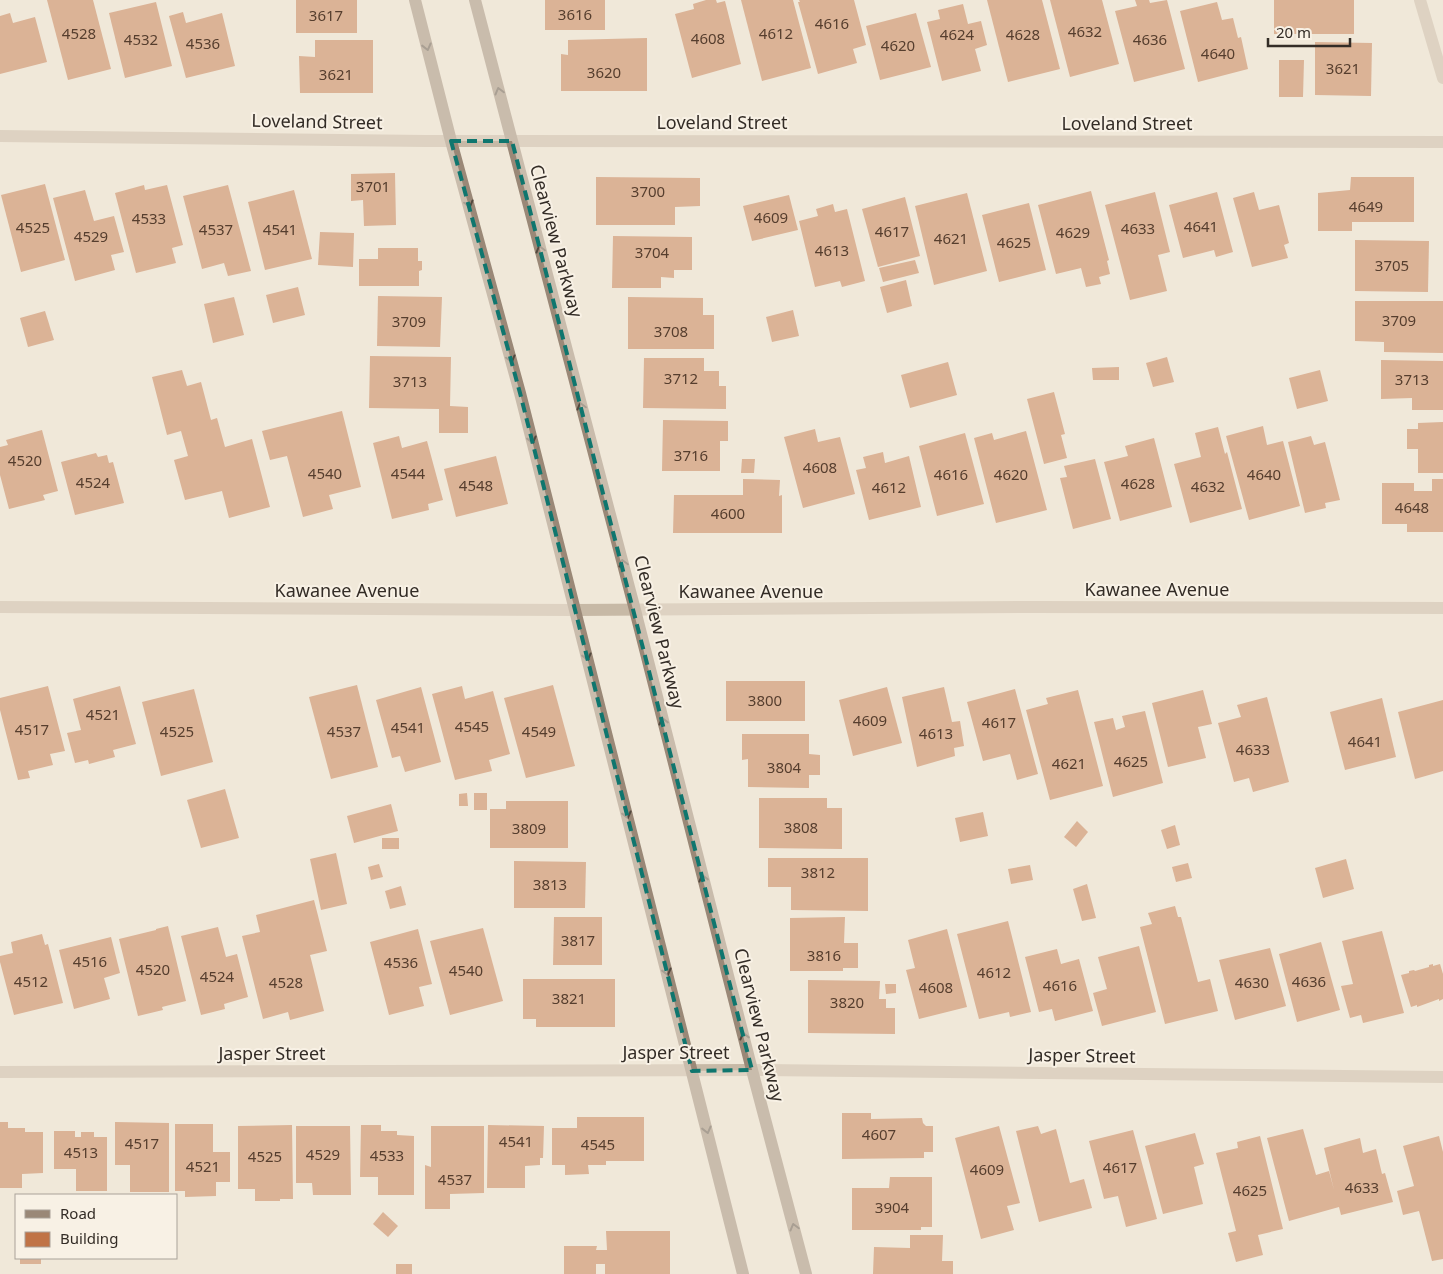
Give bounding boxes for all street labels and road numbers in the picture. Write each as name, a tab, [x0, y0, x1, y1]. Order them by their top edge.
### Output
street label: Loveland Street	[251, 108, 383, 134]
street label: Loveland Street	[656, 110, 788, 134]
street label: Loveland Street	[1061, 111, 1193, 135]
street label: Clearview Parkway	[525, 162, 589, 321]
street label: Clearview Parkway	[629, 552, 691, 712]
street label: Kawanee Avenue	[1085, 577, 1229, 601]
street label: Kawanee Avenue	[275, 578, 419, 602]
street label: Kawanee Avenue	[679, 579, 823, 603]
street label: Clearview Parkway	[729, 945, 791, 1105]
street label: Jasper Street	[620, 1040, 730, 1064]
street label: Jasper Street	[216, 1041, 326, 1065]
street label: Jasper Street	[1026, 1042, 1136, 1068]

